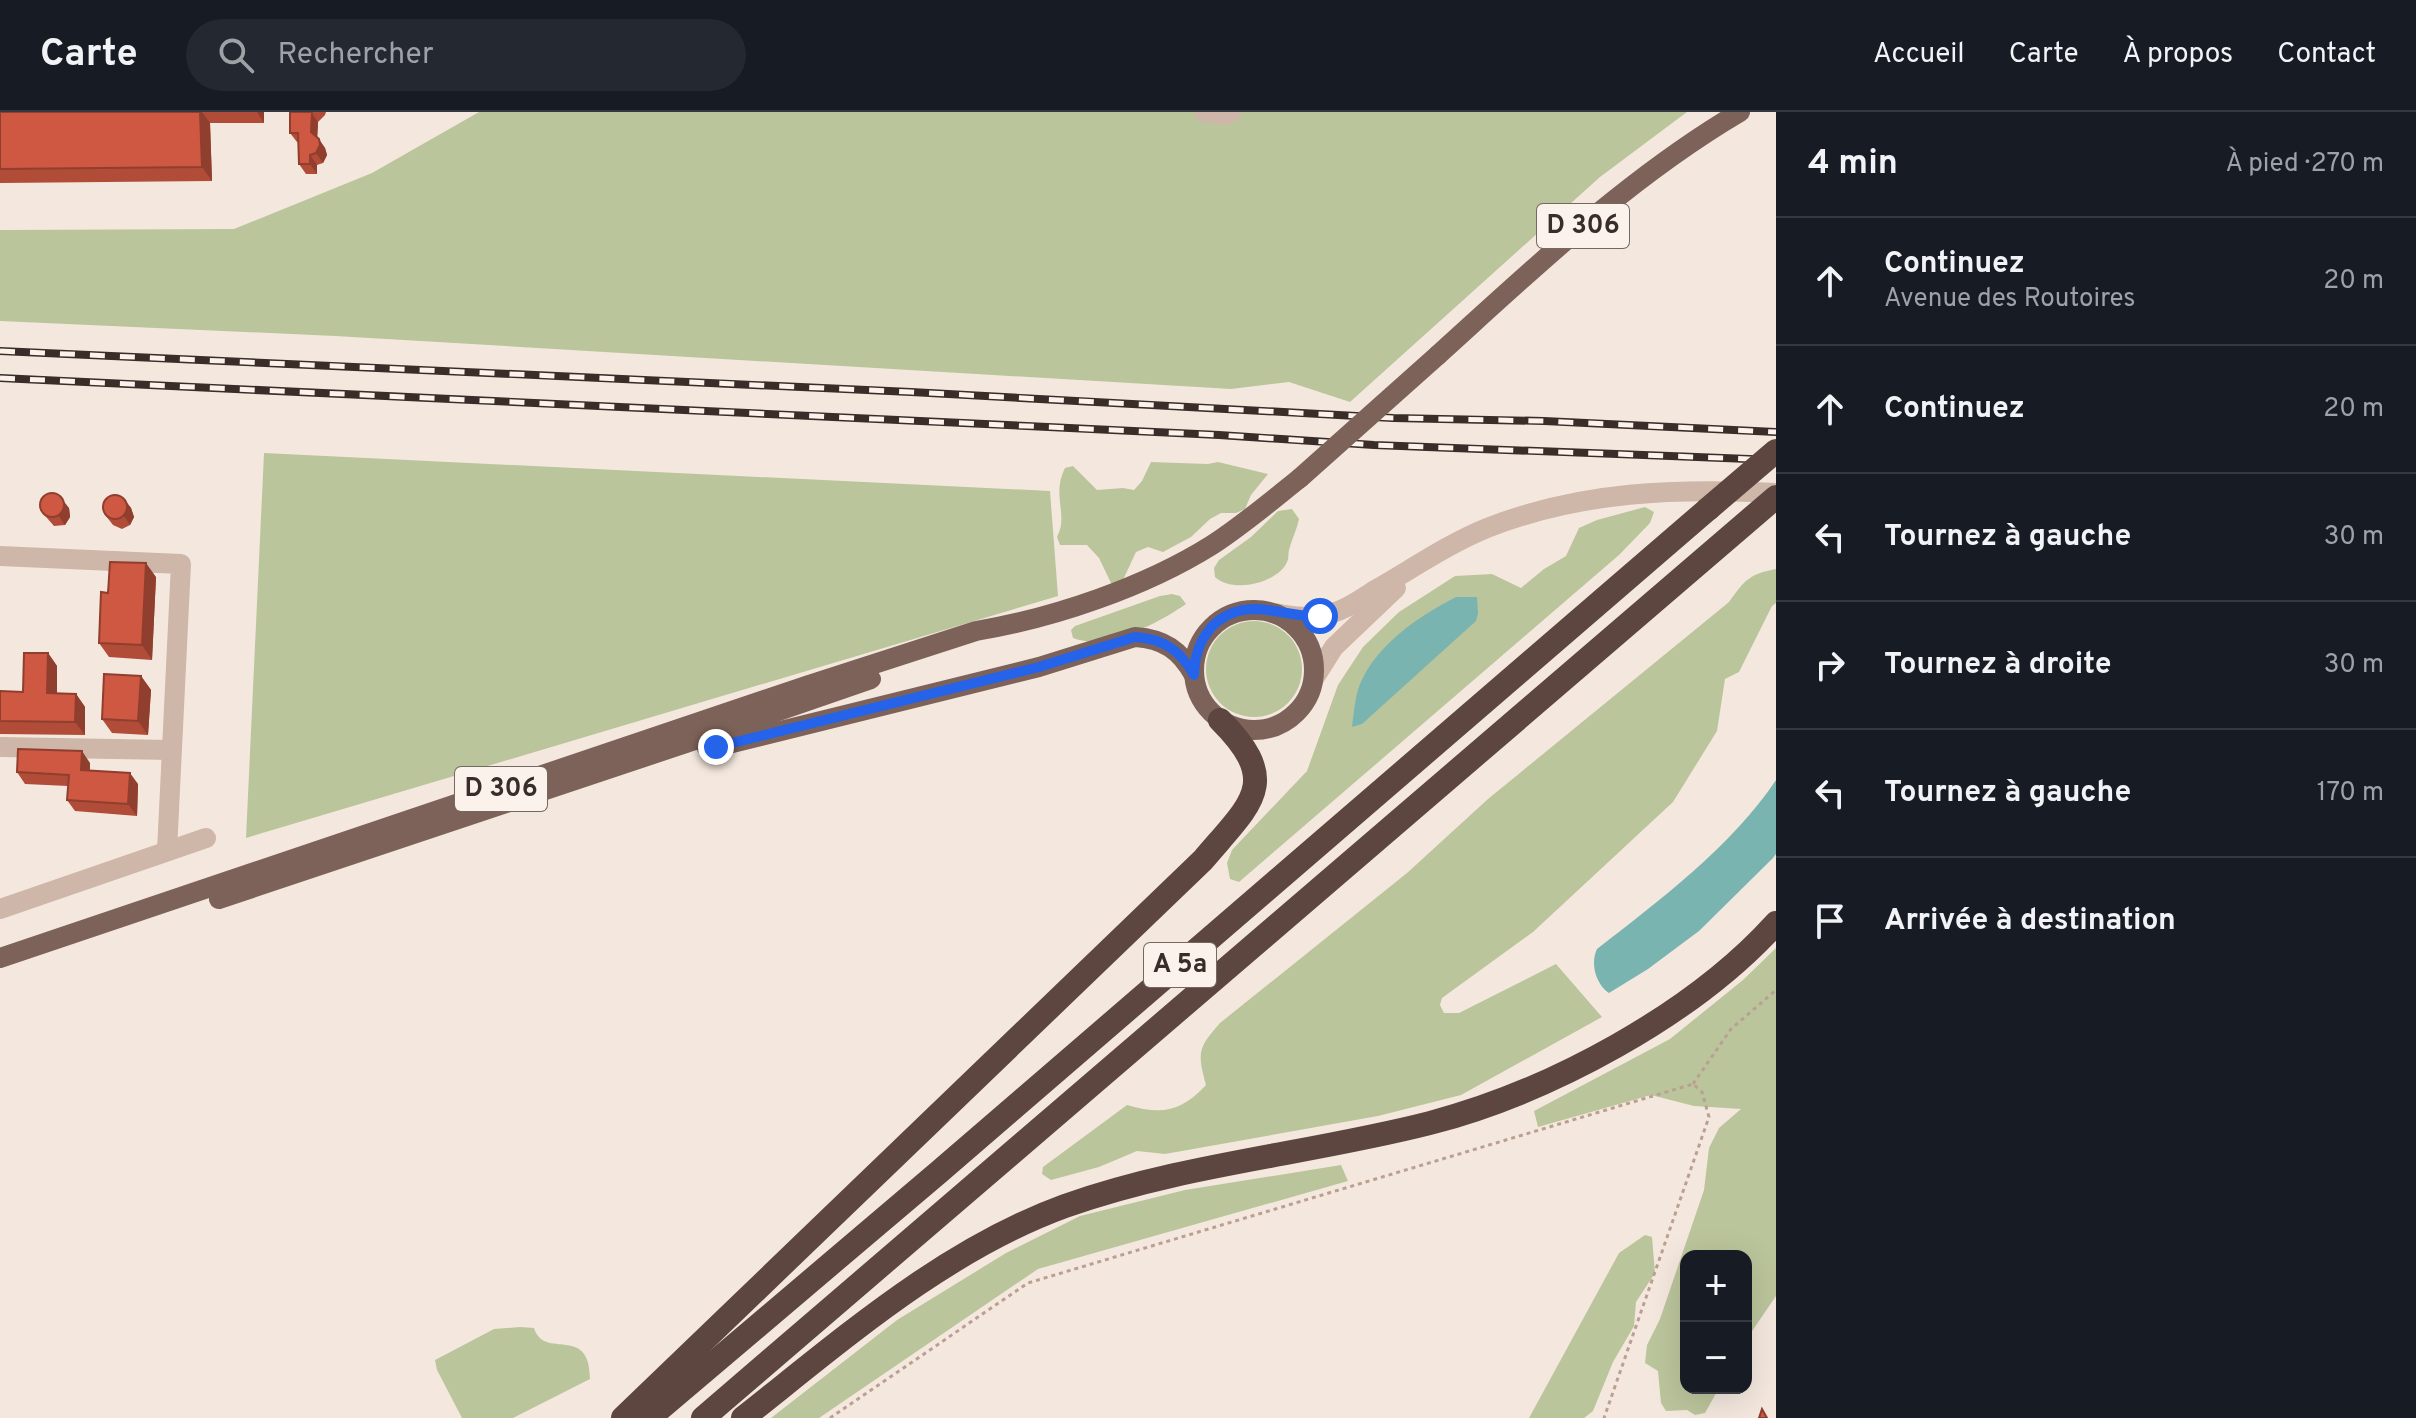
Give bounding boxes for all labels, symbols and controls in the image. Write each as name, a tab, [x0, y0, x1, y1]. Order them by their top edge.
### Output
search box	[186, 19, 746, 91]
text: Carte	[40, 31, 138, 80]
icon: search	[214, 33, 258, 77]
text: Rechercher	[278, 37, 434, 74]
text: Accueil	[1873, 37, 1965, 73]
text: Carte	[2009, 37, 2079, 73]
text: À propos	[2123, 37, 2233, 73]
text: Contact	[2277, 37, 2376, 73]
text: 4 min	[1808, 143, 1898, 186]
text: À pied · 270 m	[2225, 148, 2384, 181]
road number: D 306	[1537, 204, 1629, 248]
text: Continuez	[1884, 246, 2025, 283]
icon: ahead	[1808, 259, 1852, 303]
text: 20 m	[2323, 265, 2384, 298]
text: Avenue des Routoires	[1884, 283, 2136, 316]
icon: ahead	[1808, 387, 1852, 431]
text: Continuez	[1884, 391, 2025, 428]
text: 20 m	[2323, 393, 2384, 426]
icon: left	[1808, 515, 1852, 559]
text: Tournez à gauche	[1884, 519, 2131, 556]
text: 30 m	[2324, 521, 2384, 554]
route start	[1302, 598, 1338, 634]
icon: right	[1808, 643, 1852, 687]
text: Tournez à droite	[1884, 647, 2112, 684]
text: 30 m	[2324, 649, 2384, 682]
route end	[698, 729, 734, 765]
road number: D 306	[455, 767, 547, 811]
icon: left	[1808, 771, 1852, 815]
text: Tournez à gauche	[1884, 775, 2131, 812]
text: 170 m	[2317, 777, 2384, 810]
icon: arrive	[1808, 899, 1852, 943]
text: Arrivée à destination	[1884, 903, 2176, 940]
road number: A 5a	[1144, 943, 1216, 987]
map controls	[1680, 1250, 1752, 1394]
button: +	[1680, 1250, 1752, 1322]
button: −	[1680, 1322, 1752, 1394]

